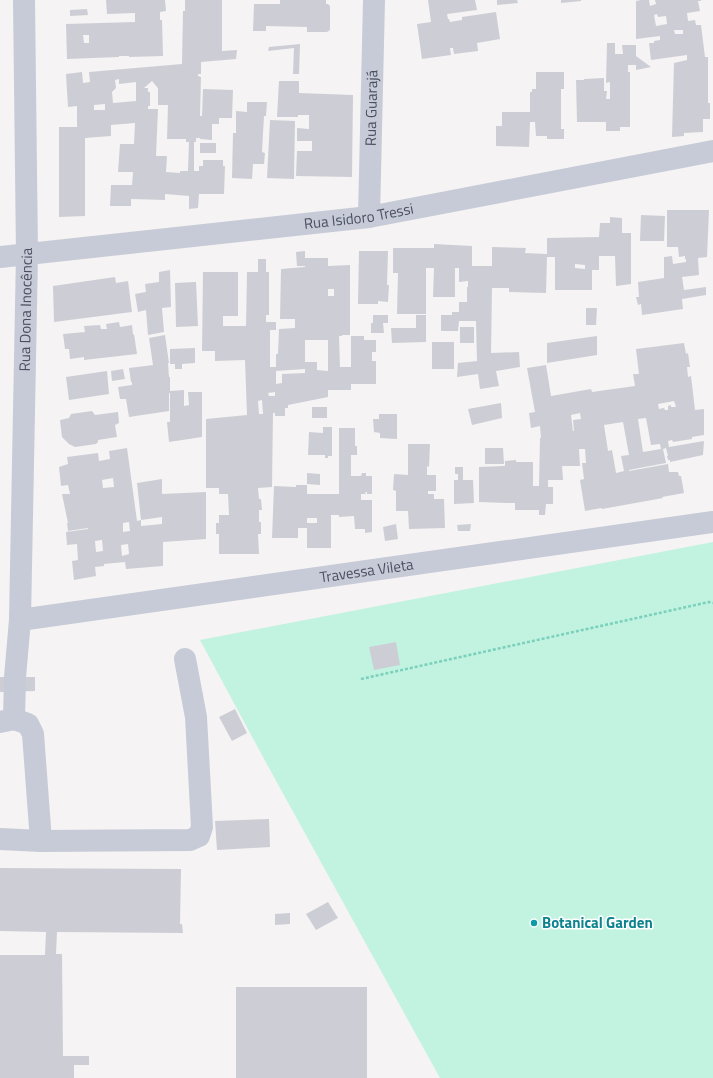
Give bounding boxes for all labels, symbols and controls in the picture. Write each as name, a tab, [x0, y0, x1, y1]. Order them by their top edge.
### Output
street label: Rua Guarajá	[359, 69, 383, 146]
street label: Rua Isidoro Tressi	[303, 197, 415, 235]
street label: Rua Dona Inocência	[13, 247, 38, 372]
street label: Travessa Vileta	[318, 552, 415, 589]
place label: Botanical Garden	[542, 911, 653, 934]
marker: Botanical Garden	[529, 918, 539, 928]

